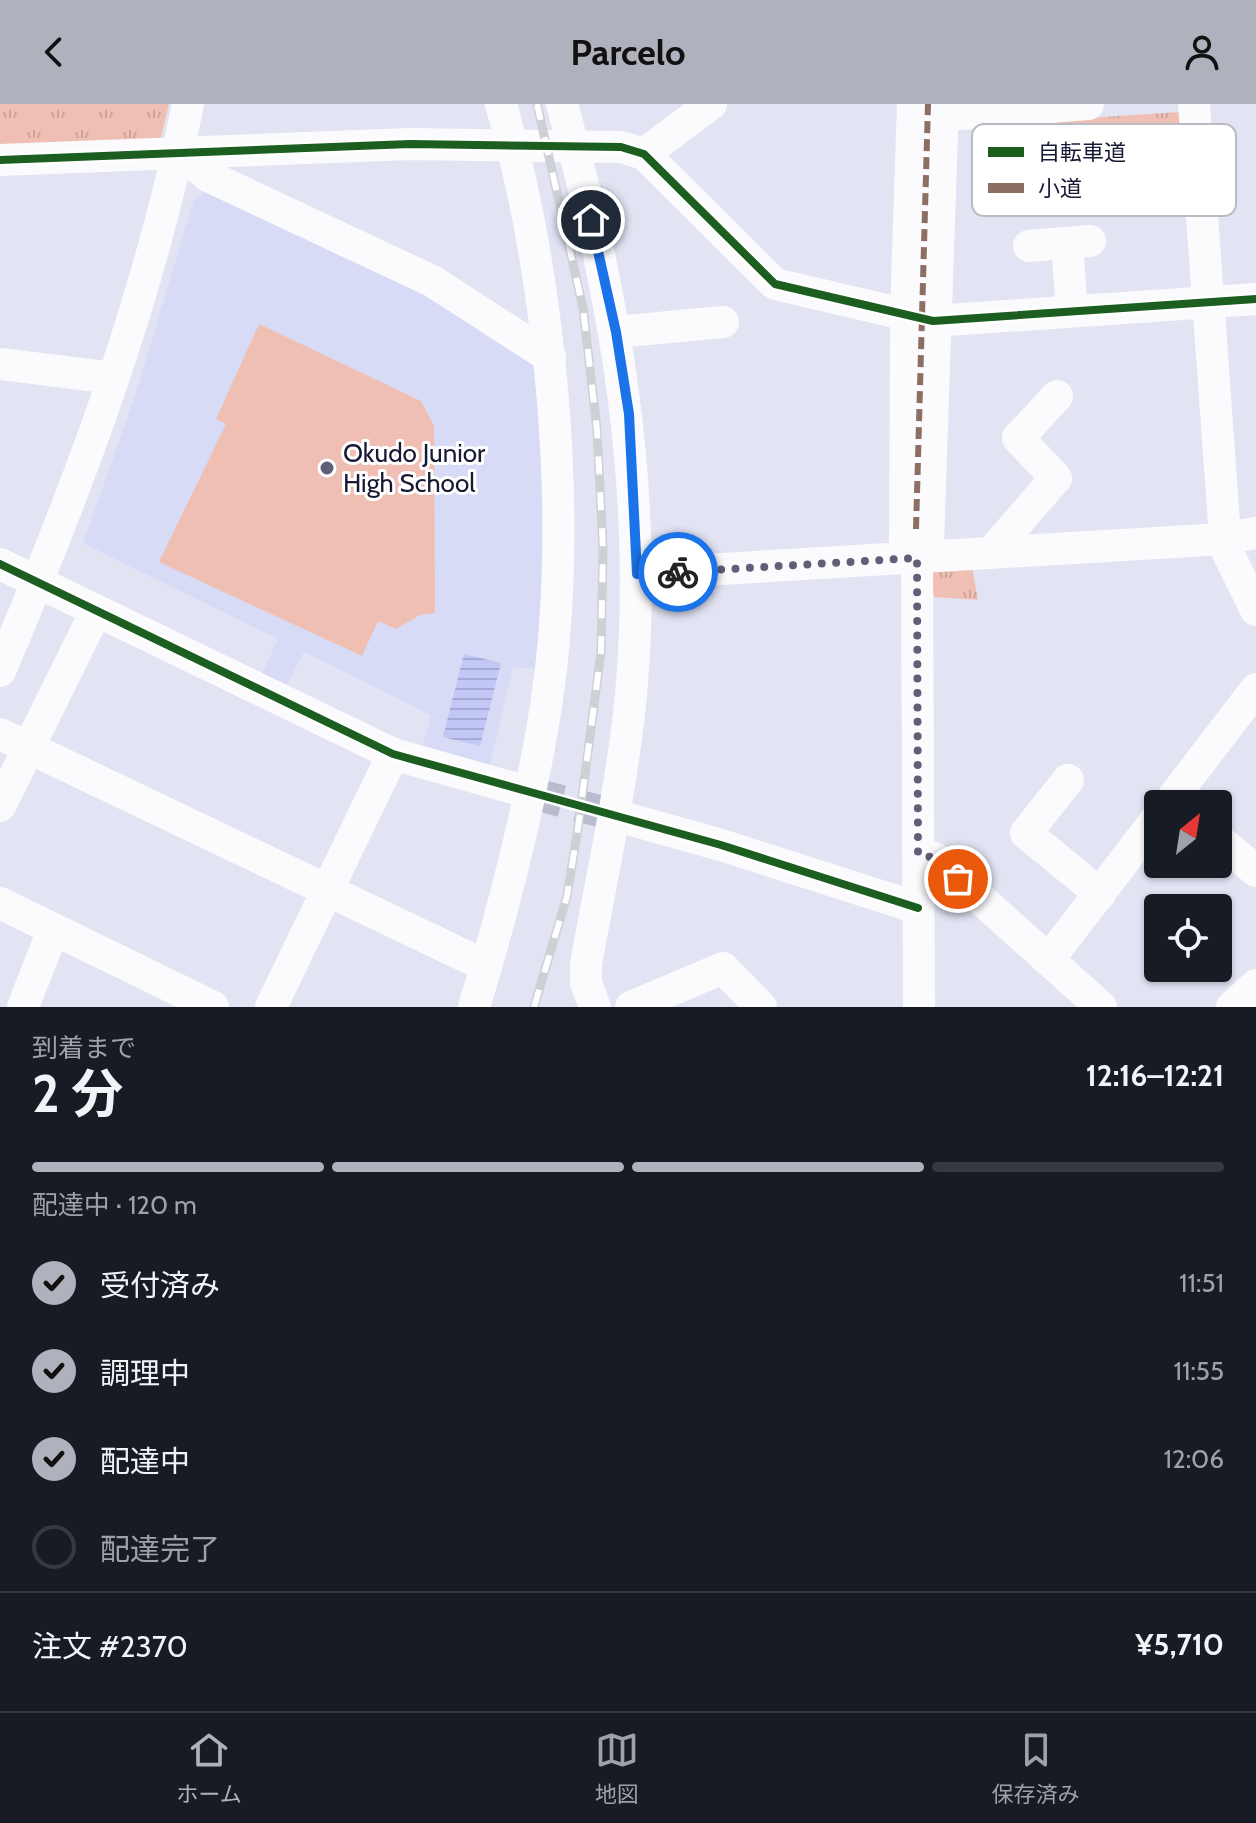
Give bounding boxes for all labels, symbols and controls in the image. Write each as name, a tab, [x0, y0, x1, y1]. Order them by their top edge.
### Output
icon: back	[32, 30, 76, 74]
text: Parcelo	[570, 30, 686, 74]
icon: person	[1180, 30, 1224, 74]
legend	[972, 124, 1236, 216]
text: 自転車道	[1038, 139, 1126, 166]
text: 小道	[1038, 175, 1082, 202]
pin	[557, 186, 625, 254]
icon: home	[569, 198, 613, 242]
place label: Okudo Junior High School	[343, 437, 486, 499]
marker: Okudo Junior High School	[318, 459, 336, 477]
courier	[638, 532, 718, 612]
icon: bike	[656, 550, 700, 594]
north arrow	[1144, 790, 1232, 878]
map controls	[1144, 790, 1232, 982]
pin	[924, 845, 992, 913]
icon: bag	[936, 857, 980, 901]
button: locate	[1144, 894, 1232, 982]
text: 到着まで	[32, 1032, 136, 1064]
text: 12:16–12:21	[1086, 1057, 1224, 1094]
text: 2 分	[32, 1062, 123, 1125]
text: 配達中 · 120 m	[32, 1189, 197, 1221]
icon: check	[32, 1261, 76, 1305]
text: 受付済み	[100, 1267, 220, 1304]
text: 11:51	[1179, 1267, 1224, 1299]
icon: check	[32, 1349, 76, 1393]
text: 調理中	[100, 1355, 190, 1392]
text: 11:55	[1174, 1355, 1224, 1387]
icon: check	[32, 1437, 76, 1481]
text: 配達中	[100, 1443, 190, 1480]
text: 12:06	[1164, 1443, 1224, 1475]
text: 配達完了	[100, 1531, 220, 1568]
text: ¥5,710	[1135, 1626, 1224, 1663]
text: 注文 #2370	[32, 1628, 188, 1665]
tab: ホーム	[176, 1728, 242, 1808]
tab: 地図	[595, 1728, 639, 1808]
tab: 保存済み	[992, 1728, 1080, 1808]

